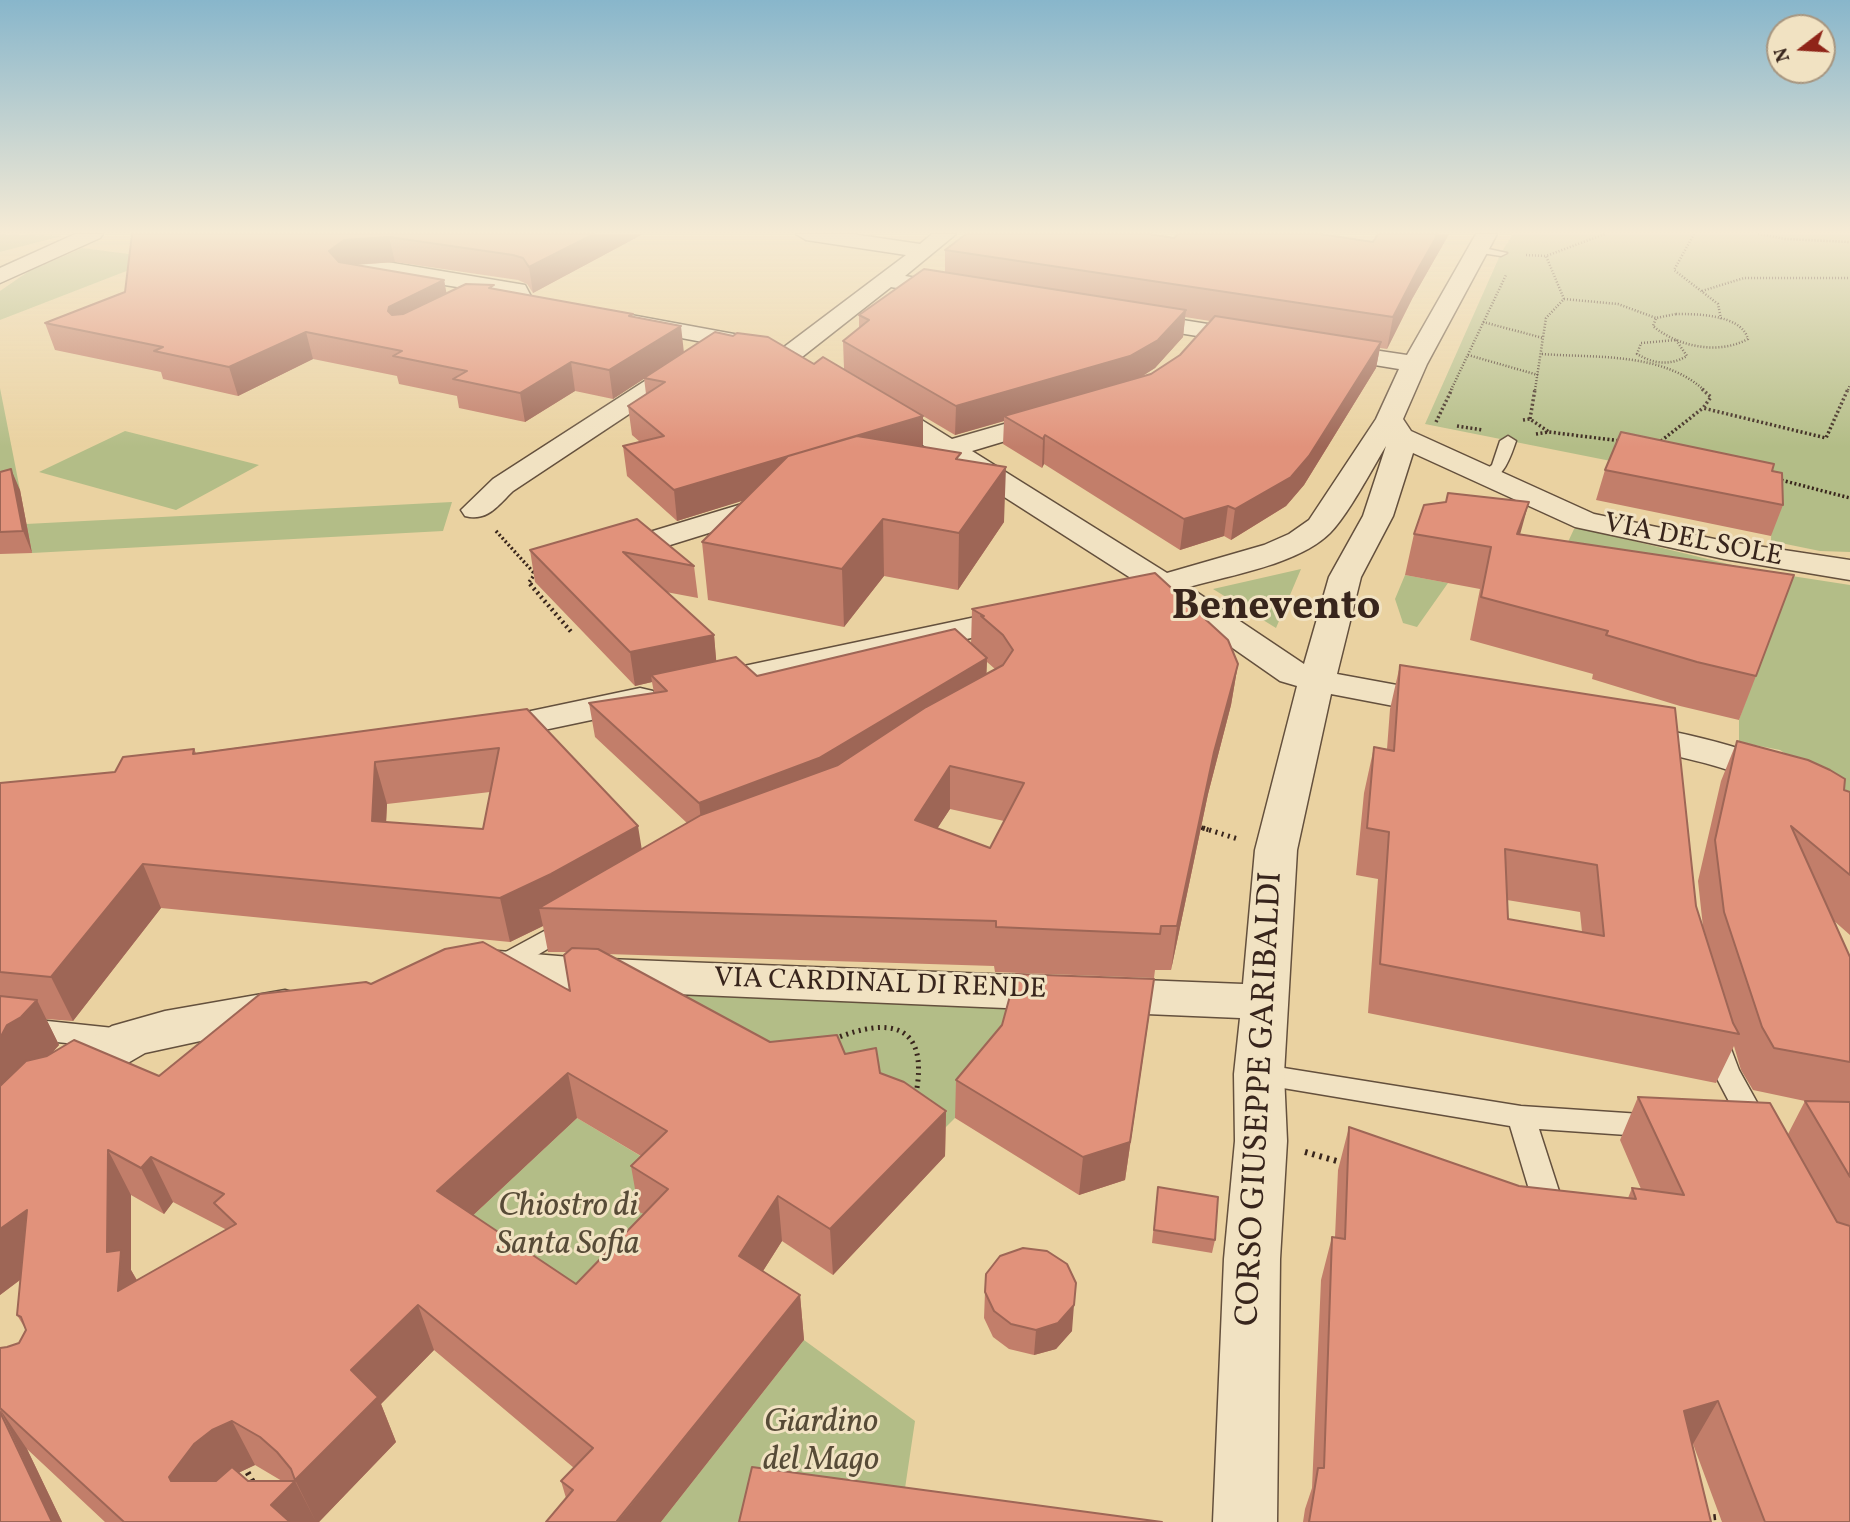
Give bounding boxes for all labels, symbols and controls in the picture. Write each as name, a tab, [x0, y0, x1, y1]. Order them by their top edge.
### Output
north arrow	[1766, 14, 1836, 84]
text: N	[1768, 44, 1797, 65]
street label: VIA DEL SOLE	[1601, 508, 1785, 576]
district label: Benevento	[1172, 585, 1380, 635]
street label: CORSO GIUSEPPE GARIBALDI	[1230, 871, 1294, 1327]
street label: VIA CARDINAL DI RENDE	[713, 963, 1047, 1009]
park label: Chiostro di Santa Sofia	[496, 1189, 640, 1267]
park label: Giardino del Mago	[763, 1405, 879, 1483]

